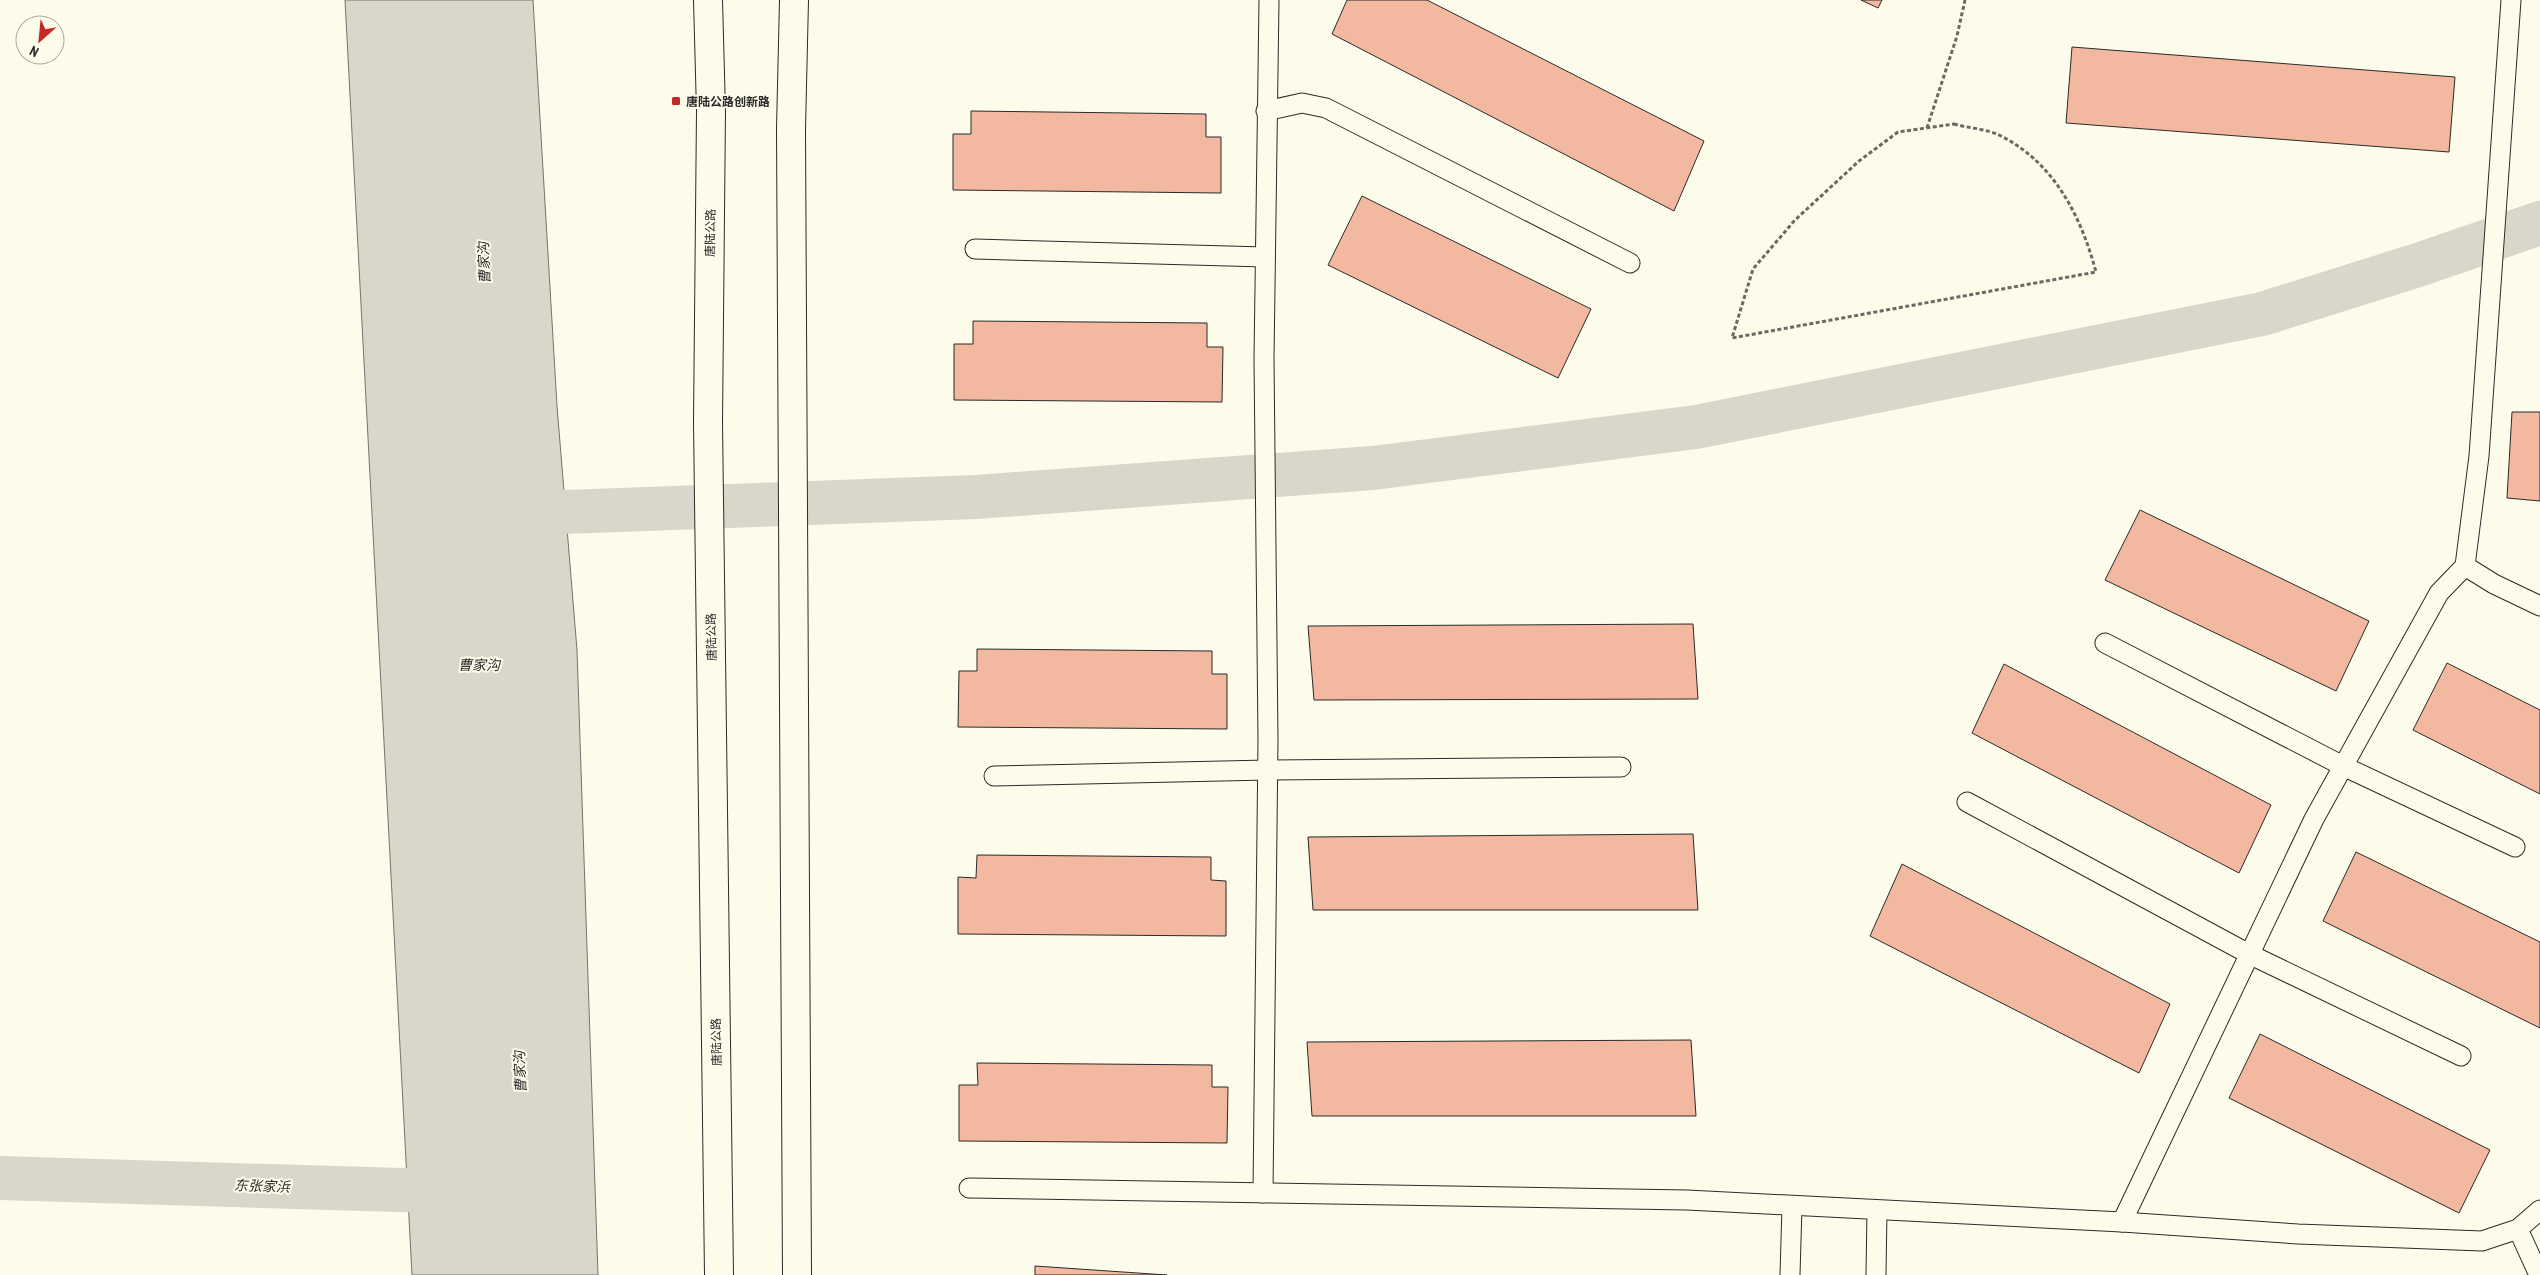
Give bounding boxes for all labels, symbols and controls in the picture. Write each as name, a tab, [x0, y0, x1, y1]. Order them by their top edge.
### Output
north arrow	[15, 15, 65, 65]
text: N	[27, 42, 42, 61]
place label: 唐陆公路创新路	[686, 94, 770, 109]
marker: 唐陆公路创新路	[670, 95, 682, 107]
street label: 唐陆公路	[702, 209, 718, 257]
water label: 曹家沟	[474, 240, 494, 284]
street label: 唐陆公路	[703, 613, 719, 661]
water label: 曹家沟	[458, 656, 502, 674]
street label: 唐陆公路	[708, 1018, 724, 1066]
water label: 曹家沟	[510, 1049, 530, 1093]
water label: 东张家浜	[234, 1176, 291, 1196]

